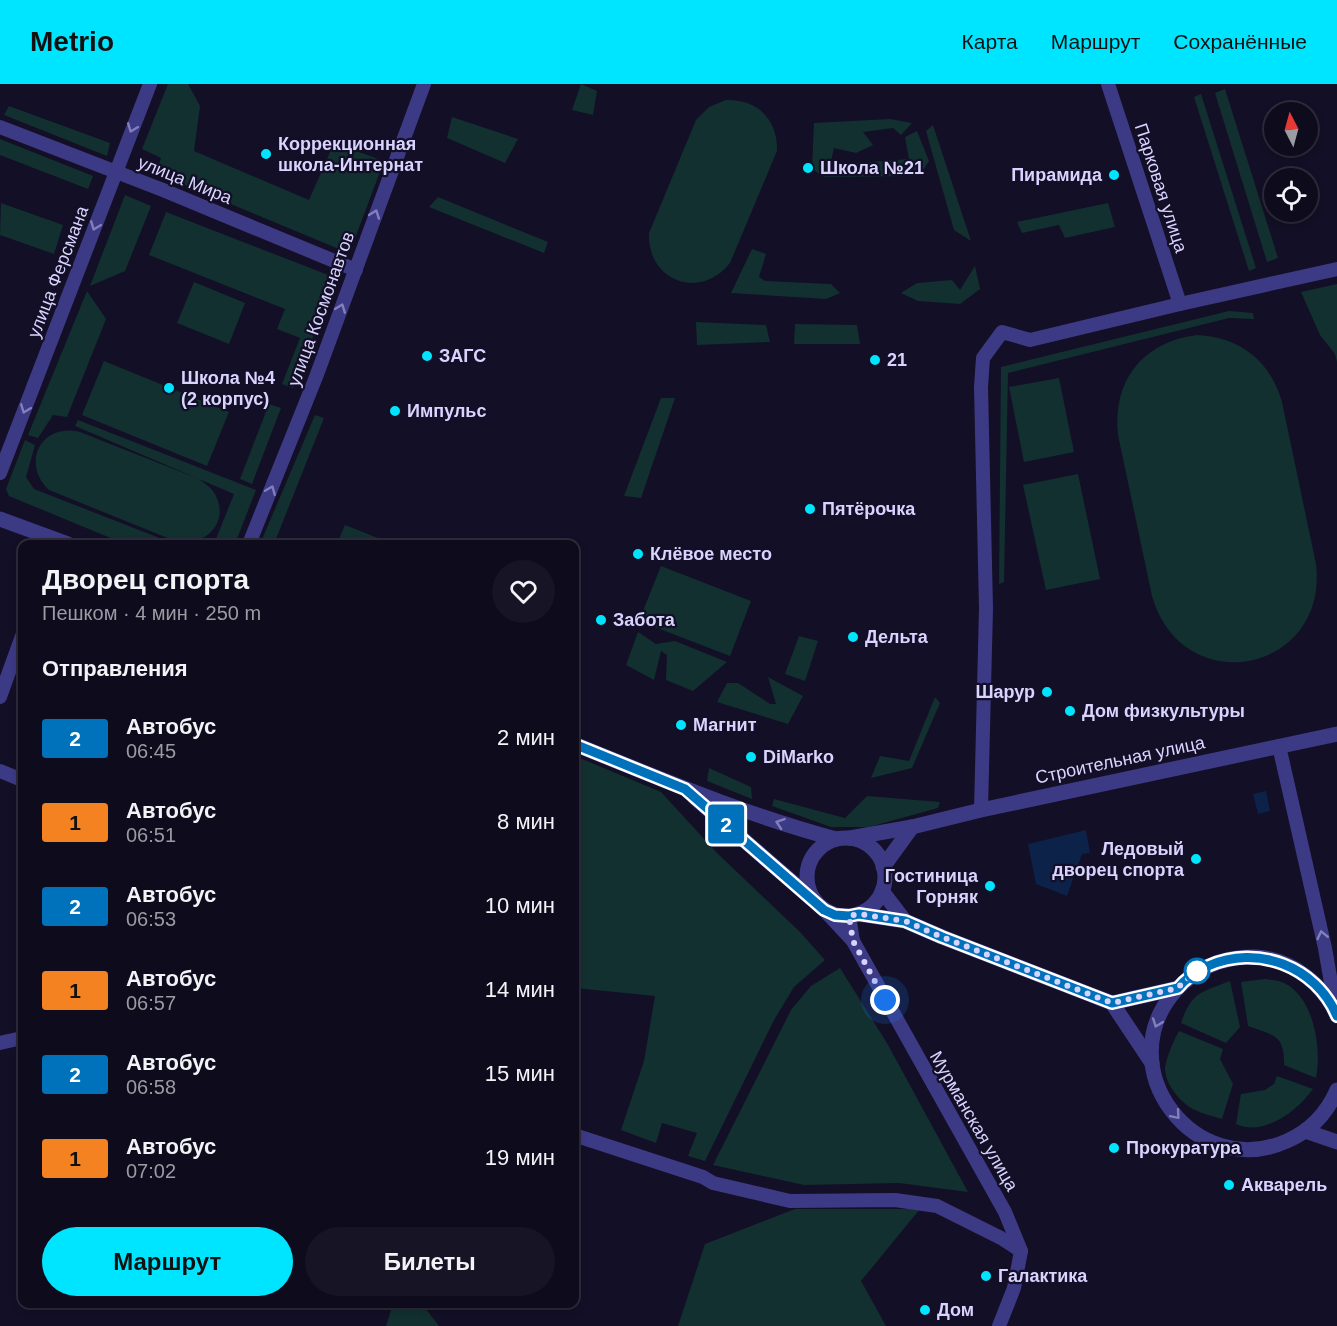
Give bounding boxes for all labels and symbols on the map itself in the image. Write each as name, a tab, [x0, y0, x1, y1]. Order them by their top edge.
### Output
north arrow	[1264, 102, 1318, 156]
street label: Парковая улица	[1131, 121, 1192, 256]
one-way arrow	[127, 122, 140, 133]
place label: Коррекционная школа-Интернат	[278, 134, 423, 175]
marker: Коррекционная школа-Интернат	[259, 147, 273, 161]
street label: улица Мира	[135, 152, 236, 208]
place label: Школа №21	[820, 158, 924, 178]
marker: Школа №21	[801, 161, 815, 175]
place label: Пирамида	[1011, 165, 1103, 185]
marker: Пирамида	[1107, 168, 1121, 182]
street label: улица Ферсмана	[24, 202, 93, 341]
one-way arrow	[367, 210, 380, 220]
one-way arrow	[89, 221, 102, 231]
street label: улица Космонавтов	[284, 229, 358, 389]
one-way arrow	[334, 303, 347, 314]
place label: ЗАГС	[439, 346, 486, 366]
marker: ЗАГС	[420, 349, 434, 363]
place label: 21	[887, 350, 907, 370]
marker: 21	[868, 353, 882, 367]
place label: Школа №4 (2 корпус)	[181, 368, 275, 409]
marker: Школа №4 (2 корпус)	[162, 381, 176, 395]
place label: Импульс	[407, 401, 486, 421]
one-way arrow	[20, 402, 32, 413]
marker: Импульс	[388, 404, 402, 418]
one-way arrow	[264, 485, 276, 496]
place label: Пятёрочка	[822, 499, 916, 519]
marker: Пятёрочка	[803, 502, 817, 516]
place label: Клёвое место	[650, 544, 772, 564]
marker: Клёвое место	[631, 547, 645, 561]
place label: Забота	[613, 610, 676, 630]
marker: Забота	[594, 613, 608, 627]
place label: Дельта	[865, 627, 929, 647]
marker: Дельта	[846, 630, 860, 644]
place label: Шарур	[975, 682, 1035, 702]
marker: Шарур	[1040, 685, 1054, 699]
place label: Дом физкультуры	[1082, 701, 1245, 721]
marker: Дом физкультуры	[1063, 704, 1077, 718]
place label: Магнит	[693, 715, 757, 735]
marker: Магнит	[674, 718, 688, 732]
street label: Строительная улица	[1033, 732, 1208, 788]
place label: DiMarko	[763, 747, 834, 767]
marker: DiMarko	[744, 750, 758, 764]
line badge: 2	[706, 804, 746, 844]
one-way arrow	[775, 818, 786, 830]
place label: Ледовый дворец спорта	[1052, 839, 1185, 880]
marker: Ледовый дворец спорта	[1189, 852, 1203, 866]
place label: Гостиница Горняк	[885, 866, 979, 907]
marker: Гостиница Горняк	[983, 879, 997, 893]
one-way arrow	[1316, 930, 1329, 940]
unlabelled marker	[1184, 958, 1210, 984]
your location	[870, 985, 900, 1015]
one-way arrow	[1152, 1017, 1165, 1027]
street label: Мурманская улица	[926, 1048, 1023, 1195]
one-way arrow	[1168, 1108, 1179, 1119]
place label: Прокуратура	[1126, 1138, 1242, 1158]
marker: Прокуратура	[1107, 1141, 1121, 1155]
place label: Акварель	[1241, 1175, 1327, 1195]
marker: Акварель	[1222, 1178, 1236, 1192]
place label: Галактика	[998, 1266, 1088, 1286]
marker: Галактика	[979, 1269, 993, 1283]
place label: Дом	[937, 1300, 974, 1320]
marker: Дом	[918, 1303, 932, 1317]

